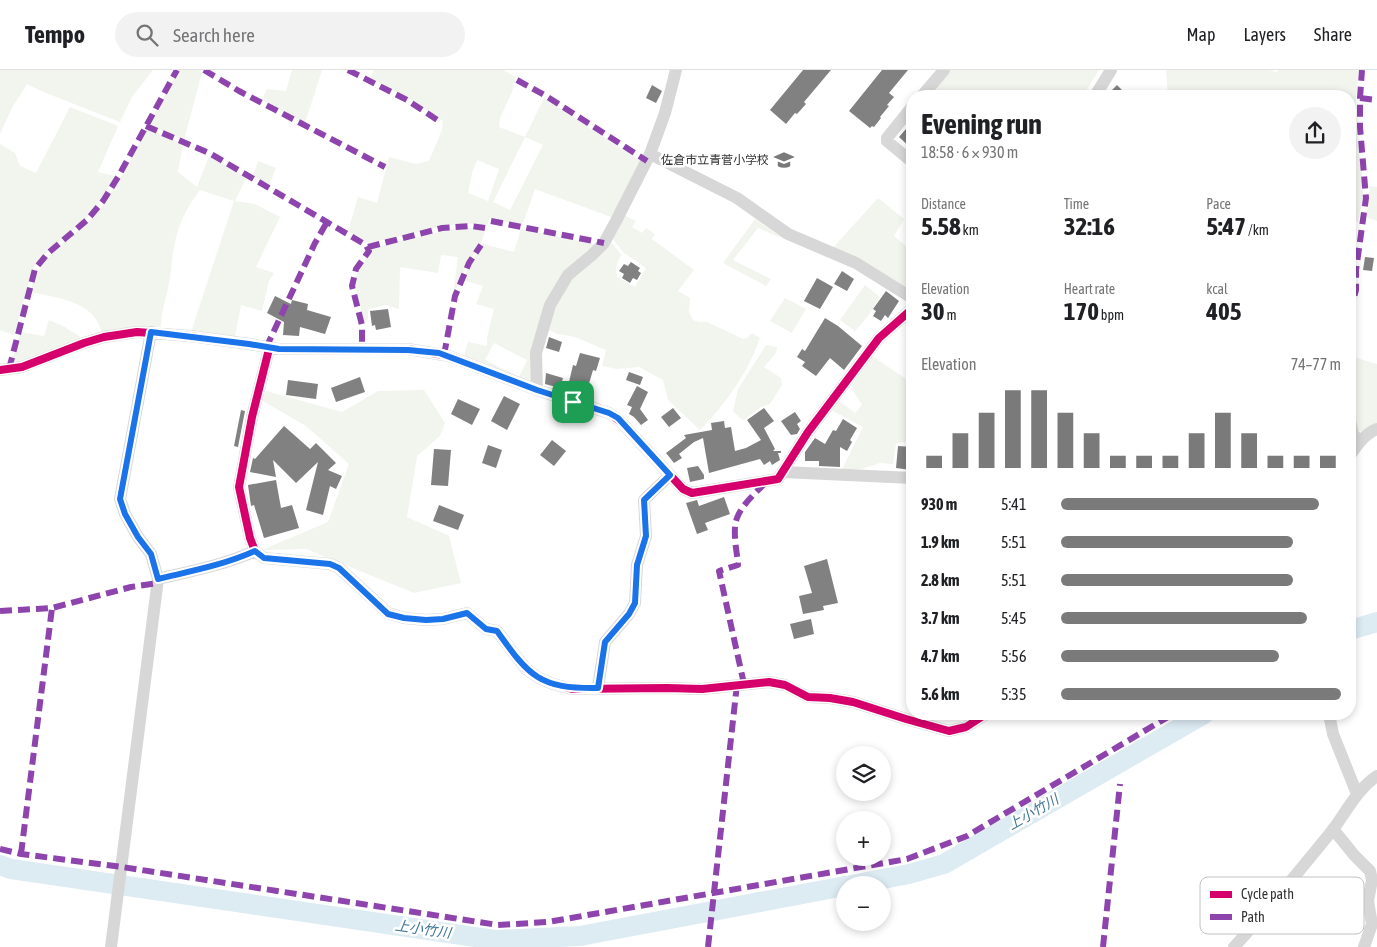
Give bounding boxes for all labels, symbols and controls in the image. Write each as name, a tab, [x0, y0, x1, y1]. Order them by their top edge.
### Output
search box	[115, 12, 465, 57]
text: Tempo	[25, 21, 85, 48]
icon: search	[133, 21, 161, 49]
text: Search here	[173, 24, 255, 46]
text: Map	[1186, 24, 1215, 45]
text: Layers	[1243, 24, 1286, 45]
text: Share	[1314, 24, 1352, 45]
button: share	[1289, 107, 1341, 159]
text: Evening run	[921, 108, 1042, 140]
text: 18:58 · 6 × 930 m	[921, 143, 1018, 161]
school or university icon: 佐倉市立青菅小学校	[773, 149, 795, 171]
place label: 佐倉市立青菅小学校	[661, 153, 769, 167]
text: Distance	[921, 196, 966, 212]
text: Time	[1064, 196, 1089, 212]
text: Pace	[1206, 196, 1231, 212]
text: 5.58	[921, 212, 961, 240]
text: 32:16	[1064, 212, 1115, 240]
text: 5:47	[1206, 212, 1246, 240]
text: km	[961, 222, 979, 238]
text: /km	[1246, 222, 1269, 238]
text: Elevation	[921, 281, 970, 297]
text: Heart rate	[1064, 281, 1115, 297]
text: kcal	[1206, 281, 1228, 297]
text: 30	[921, 297, 945, 325]
text: 170	[1064, 297, 1099, 325]
text: 405	[1206, 297, 1242, 325]
text: m	[945, 307, 957, 323]
text: bpm	[1099, 307, 1124, 323]
text: Elevation	[921, 355, 976, 373]
text: 74–77 m	[1291, 355, 1341, 373]
pin	[552, 381, 594, 423]
icon: arrive	[559, 388, 587, 416]
text: 930 m	[921, 495, 957, 513]
text: 5:41	[1001, 495, 1026, 513]
text: 1.9 km	[921, 533, 960, 551]
text: 5:51	[1001, 533, 1026, 551]
text: 2.8 km	[921, 571, 960, 589]
text: 5:51	[1001, 571, 1026, 589]
text: 3.7 km	[921, 609, 960, 627]
text: 5:45	[1001, 609, 1026, 627]
text: 4.7 km	[921, 647, 960, 665]
text: 5:56	[1001, 647, 1026, 665]
text: 5.6 km	[921, 685, 960, 703]
text: 5:35	[1001, 685, 1026, 703]
map controls	[836, 746, 891, 931]
button: layers	[836, 746, 891, 801]
water label: 上小竹川	[1005, 790, 1063, 833]
button: +	[836, 811, 891, 866]
button: −	[836, 876, 891, 931]
legend	[1200, 877, 1364, 934]
text: Cycle path	[1241, 886, 1294, 902]
text: Path	[1241, 909, 1265, 925]
water label: 上小竹川	[394, 917, 454, 941]

